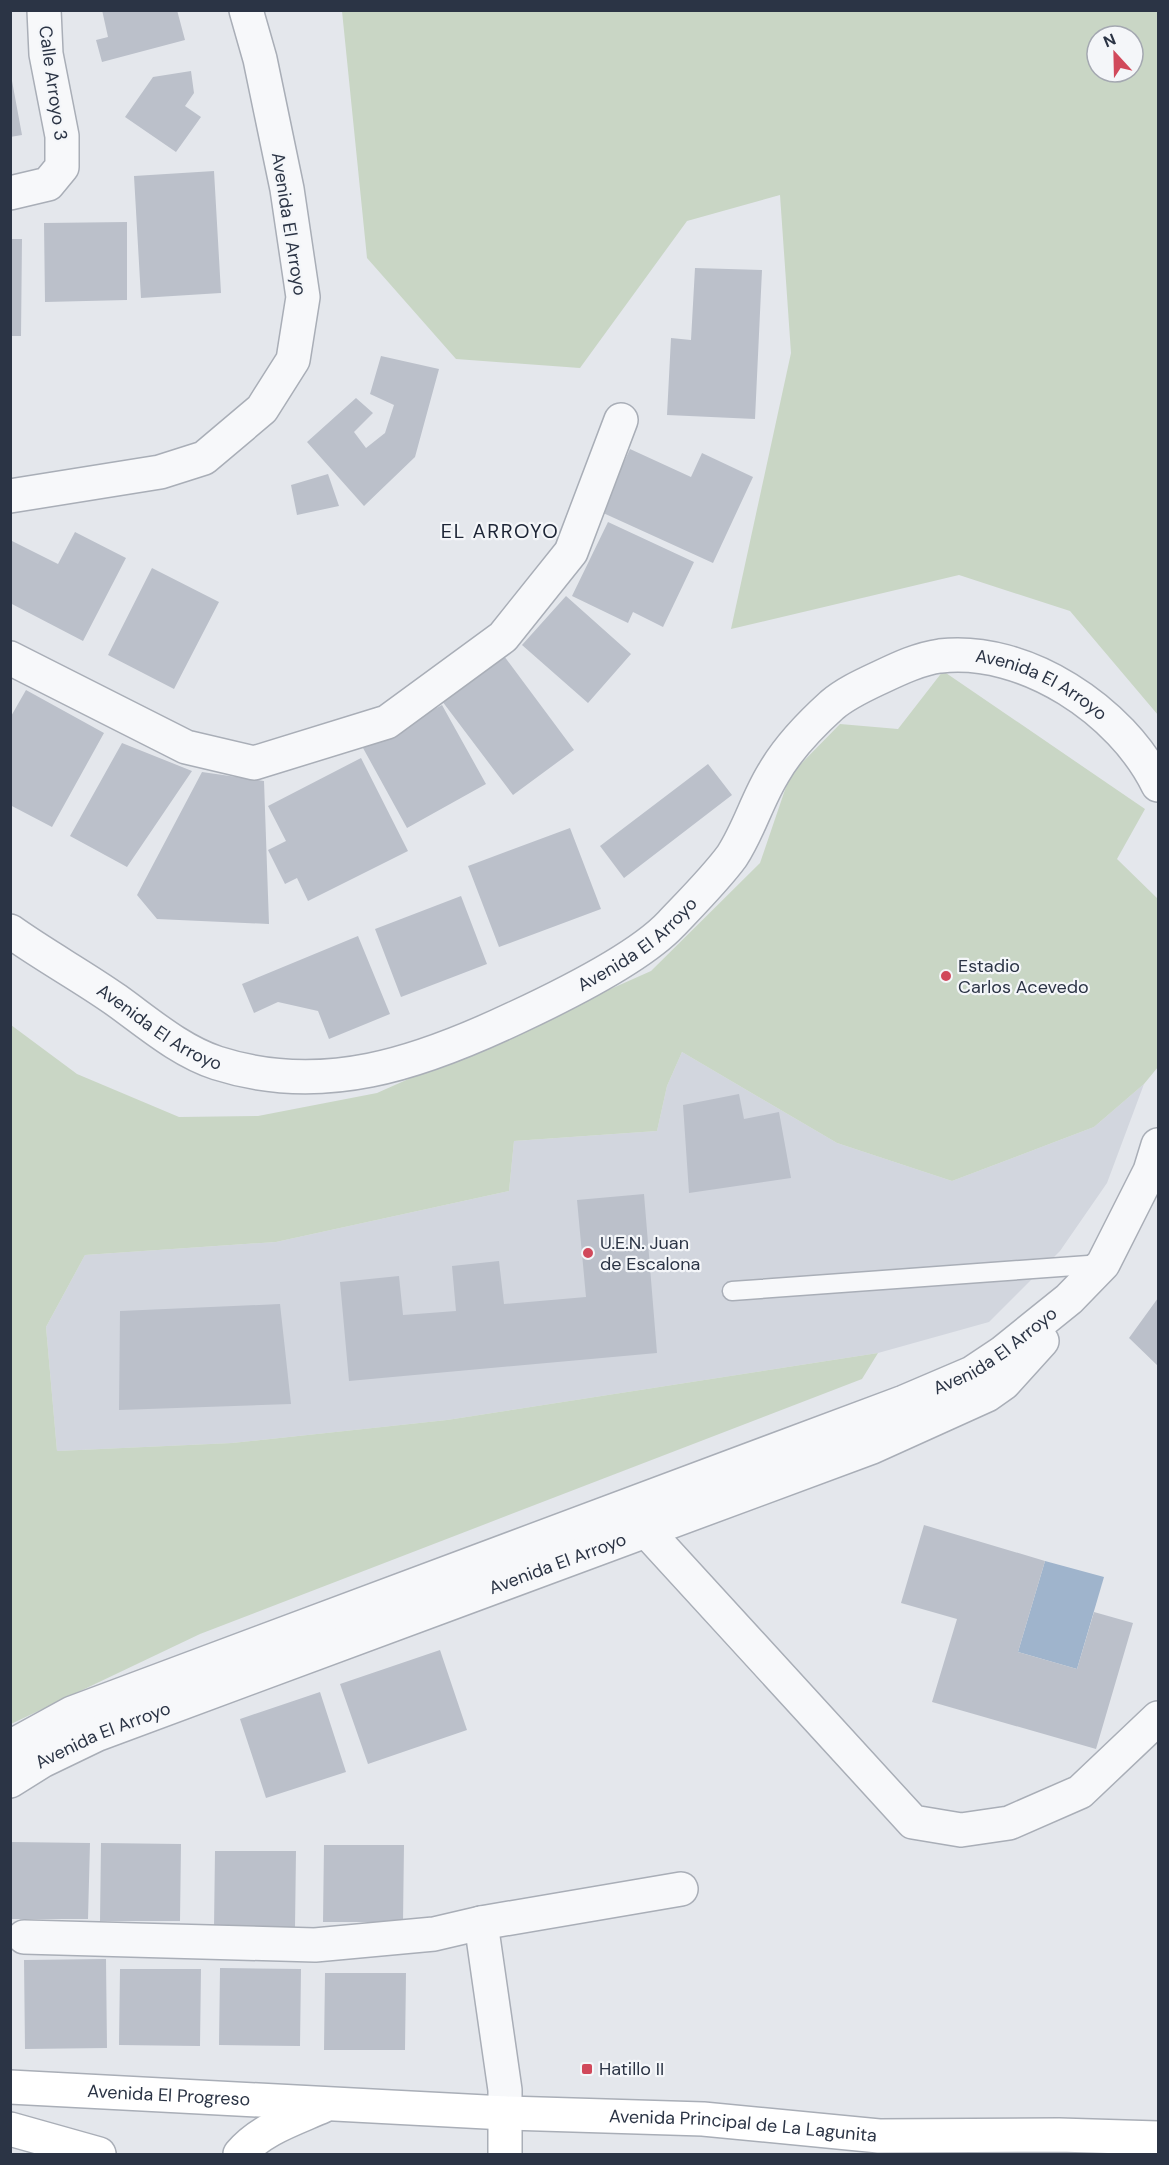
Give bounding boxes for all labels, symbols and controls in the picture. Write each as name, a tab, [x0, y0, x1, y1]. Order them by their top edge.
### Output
street label: Calle Arroyo 3	[33, 24, 73, 142]
north arrow	[1085, 24, 1145, 84]
text: N	[1100, 29, 1119, 52]
street label: Avenida El Arroyo	[266, 151, 312, 297]
district label: EL ARROYO	[441, 518, 559, 544]
street label: Avenida El Arroyo	[974, 644, 1112, 726]
street label: Avenida El Arroyo	[573, 892, 702, 997]
place label: Estadio Carlos Acevedo	[958, 954, 1089, 999]
marker: Estadio Carlos Acevedo	[939, 969, 953, 983]
street label: Avenida El Arroyo	[92, 978, 225, 1076]
place label: U.E.N. Juan de Escalona	[600, 1231, 700, 1276]
marker: U.E.N. Juan de Escalona	[581, 1246, 595, 1260]
street label: Avenida El Arroyo	[929, 1301, 1062, 1400]
street label: Avenida El Arroyo	[486, 1527, 630, 1600]
street label: Avenida El Arroyo	[30, 1696, 174, 1774]
place label: Hatillo II	[599, 2057, 664, 2081]
marker: Hatillo II	[580, 2062, 594, 2076]
street label: Avenida El Progreso	[87, 2079, 251, 2112]
street label: Avenida Principal de La Lagunita	[608, 2104, 878, 2148]

